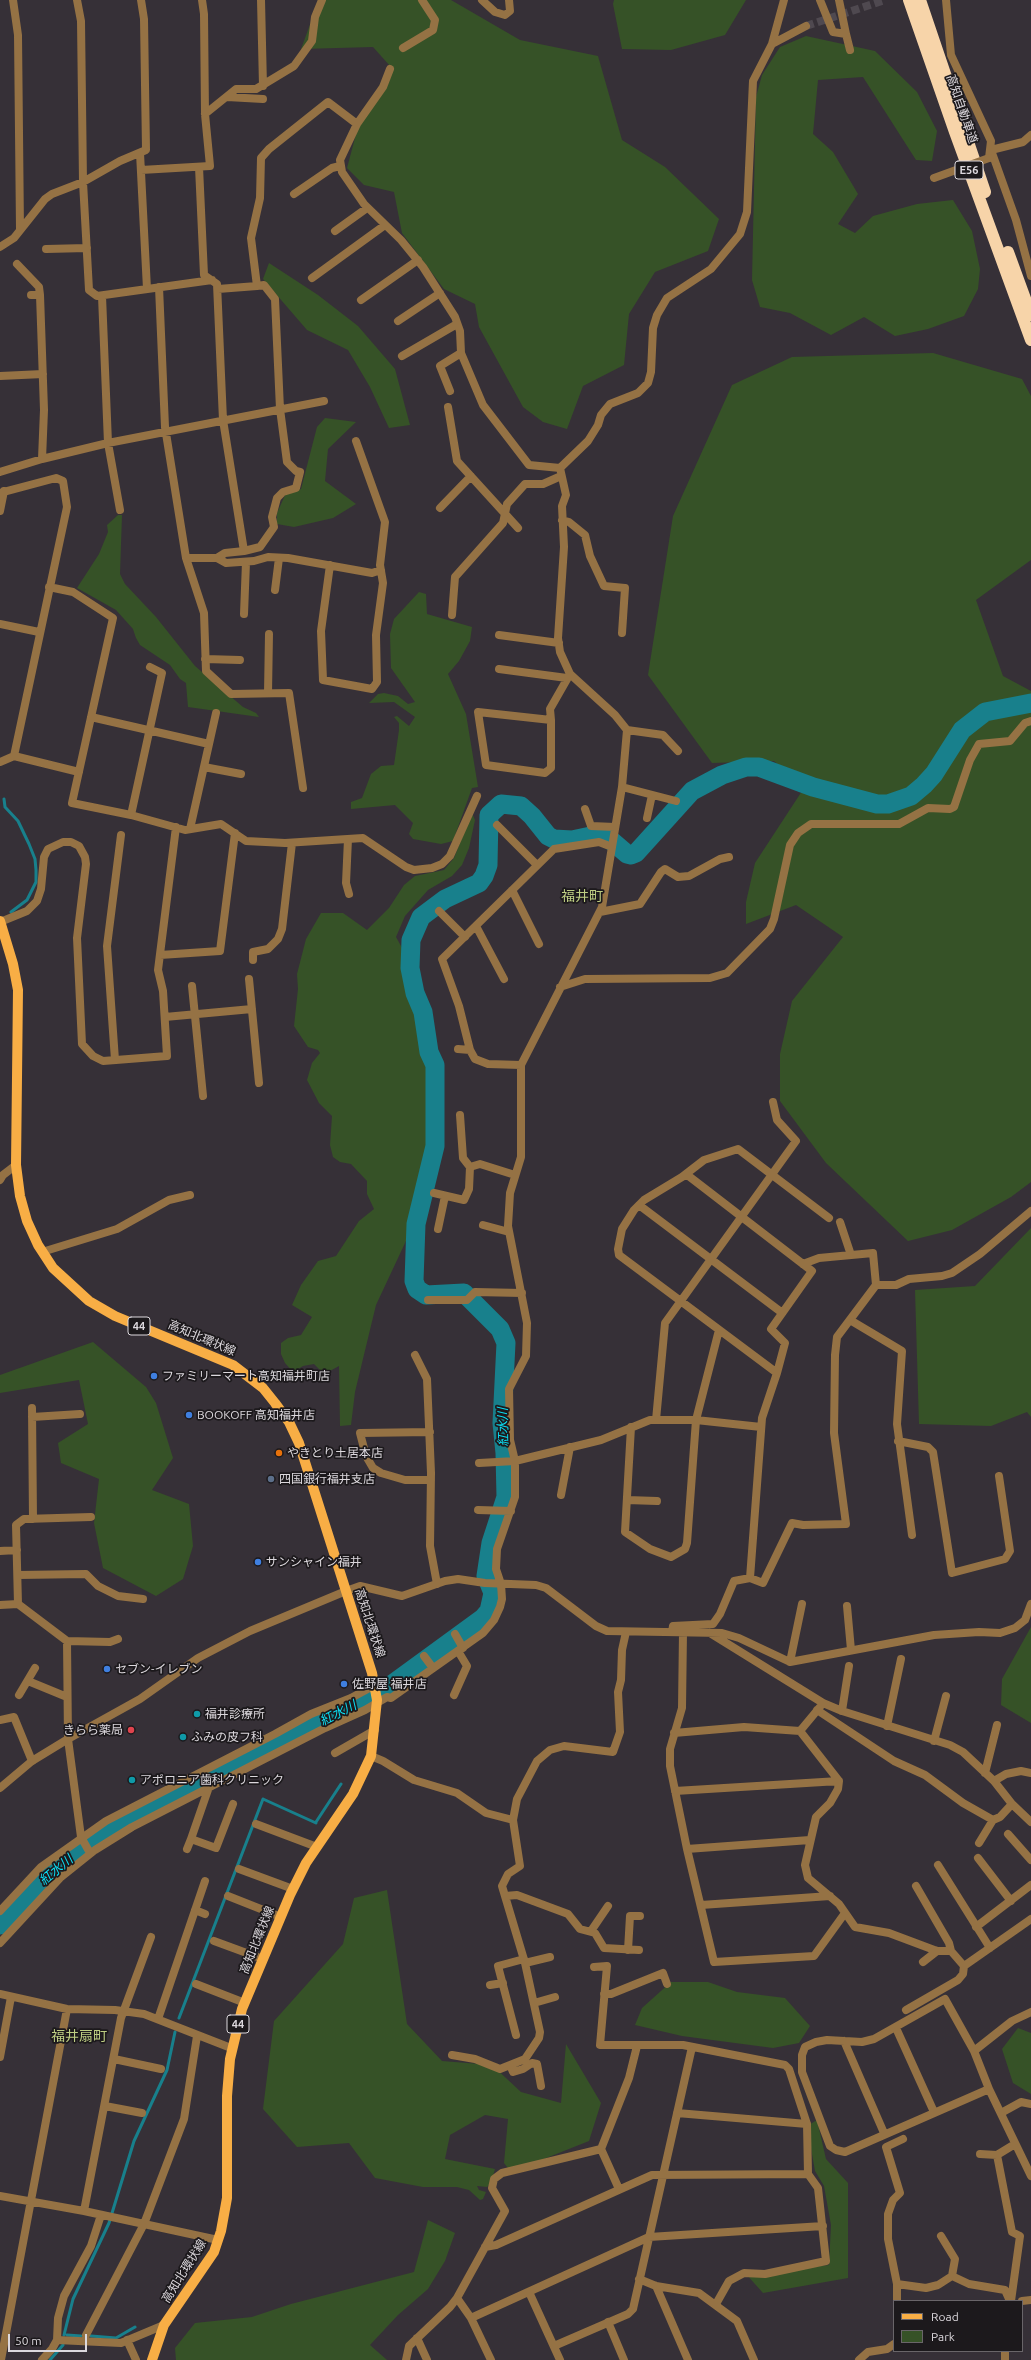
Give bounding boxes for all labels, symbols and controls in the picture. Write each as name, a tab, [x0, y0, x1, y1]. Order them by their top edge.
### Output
street label: 高知自動車道	[943, 73, 981, 145]
road number: E56	[955, 161, 983, 179]
district label: 福井町	[561, 888, 603, 904]
road number: 44	[128, 1317, 150, 1335]
street label: 高知北環状線	[166, 1317, 238, 1359]
place label: ファミリーマート高知福井町店	[162, 1369, 330, 1383]
marker: ファミリーマート高知福井町店	[149, 1371, 159, 1381]
water label: 紅水川	[495, 1407, 511, 1447]
place label: BOOKOFF 高知福井店	[197, 1408, 315, 1422]
marker: BOOKOFF 高知福井店	[184, 1410, 194, 1420]
place label: やきとり土居本店	[287, 1446, 383, 1460]
marker: やきとり土居本店	[274, 1448, 284, 1458]
place label: 四国銀行福井支店	[279, 1472, 375, 1486]
marker: 四国銀行福井支店	[266, 1474, 276, 1484]
place label: サンシャイン福井	[266, 1555, 362, 1569]
marker: サンシャイン福井	[253, 1557, 263, 1567]
street label: 高知北環状線	[352, 1587, 388, 1659]
place label: セブン-イレブン	[115, 1662, 202, 1676]
marker: セブン-イレブン	[102, 1664, 112, 1674]
place label: 佐野屋 福井店	[352, 1677, 427, 1691]
marker: 佐野屋 福井店	[339, 1679, 349, 1689]
water label: 紅水川	[317, 1697, 359, 1729]
place label: 福井診療所	[205, 1707, 265, 1721]
marker: 福井診療所	[192, 1709, 202, 1719]
place label: きらら薬局	[63, 1723, 123, 1737]
marker: きらら薬局	[126, 1725, 136, 1735]
place label: ふみの皮フ科	[191, 1730, 263, 1744]
marker: ふみの皮フ科	[178, 1732, 188, 1742]
place label: アポロニア歯科クリニック	[140, 1773, 284, 1787]
marker: アポロニア歯科クリニック	[127, 1775, 137, 1785]
water label: 紅水川	[36, 1851, 76, 1889]
street label: 高知北環状線	[237, 1904, 277, 1976]
road number: 44	[227, 2015, 249, 2033]
district label: 福井扇町	[51, 2028, 107, 2044]
street label: 高知北環状線	[159, 2237, 209, 2305]
legend	[893, 2300, 1023, 2352]
text: Road	[931, 2310, 959, 2323]
scale bar	[10, 2326, 89, 2352]
text: Park	[931, 2330, 955, 2343]
text: 50 m	[15, 2334, 42, 2347]

